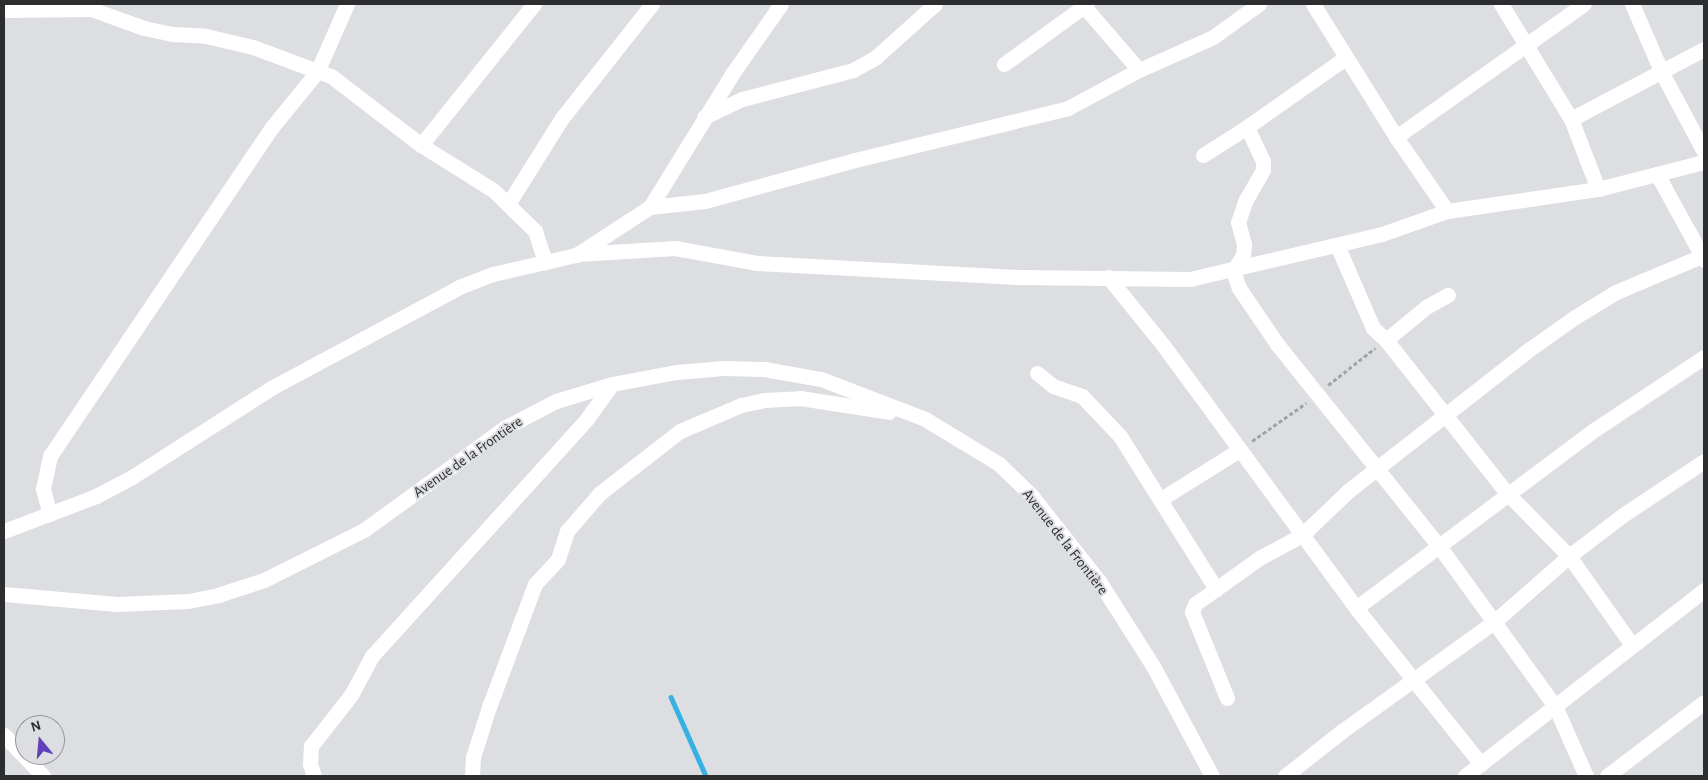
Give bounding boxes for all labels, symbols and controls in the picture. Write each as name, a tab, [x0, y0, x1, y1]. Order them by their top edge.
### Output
street label: Avenue de la Frontière	[410, 413, 526, 501]
street label: Avenue de la Frontière	[1018, 486, 1112, 598]
north arrow	[15, 715, 65, 765]
text: N	[29, 718, 43, 735]

